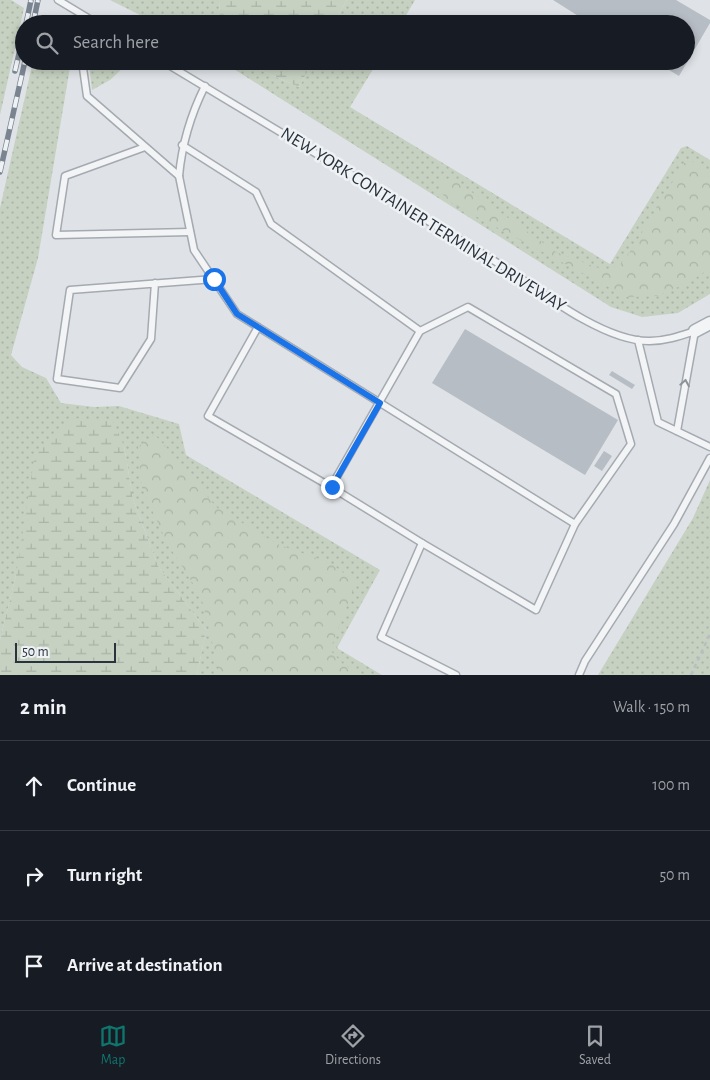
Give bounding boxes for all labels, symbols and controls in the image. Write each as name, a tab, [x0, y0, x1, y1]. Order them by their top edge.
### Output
search box	[15, 15, 695, 70]
icon: search	[33, 29, 61, 57]
text: Search here	[73, 33, 159, 52]
street label: NEW YORK CONTAINER TERMINAL DRIVEWAY	[277, 124, 569, 316]
route start	[203, 268, 226, 291]
one-way arrow	[680, 379, 690, 387]
route end	[321, 476, 344, 499]
scale bar	[15, 640, 116, 663]
text: 50 m	[22, 645, 49, 659]
text: 2 min	[20, 697, 67, 718]
text: Walk · 150 m	[613, 699, 690, 715]
icon: ahead	[20, 772, 48, 800]
text: Continue	[67, 776, 136, 795]
text: 100 m	[652, 777, 690, 793]
icon: right	[20, 862, 48, 890]
text: Turn right	[67, 866, 142, 885]
text: 50 m	[659, 867, 690, 883]
icon: arrive	[20, 952, 48, 980]
text: Arrive at destination	[67, 956, 223, 975]
tab: Map	[99, 1022, 127, 1069]
tab: Directions	[325, 1022, 381, 1069]
tab: Saved	[579, 1022, 611, 1069]

